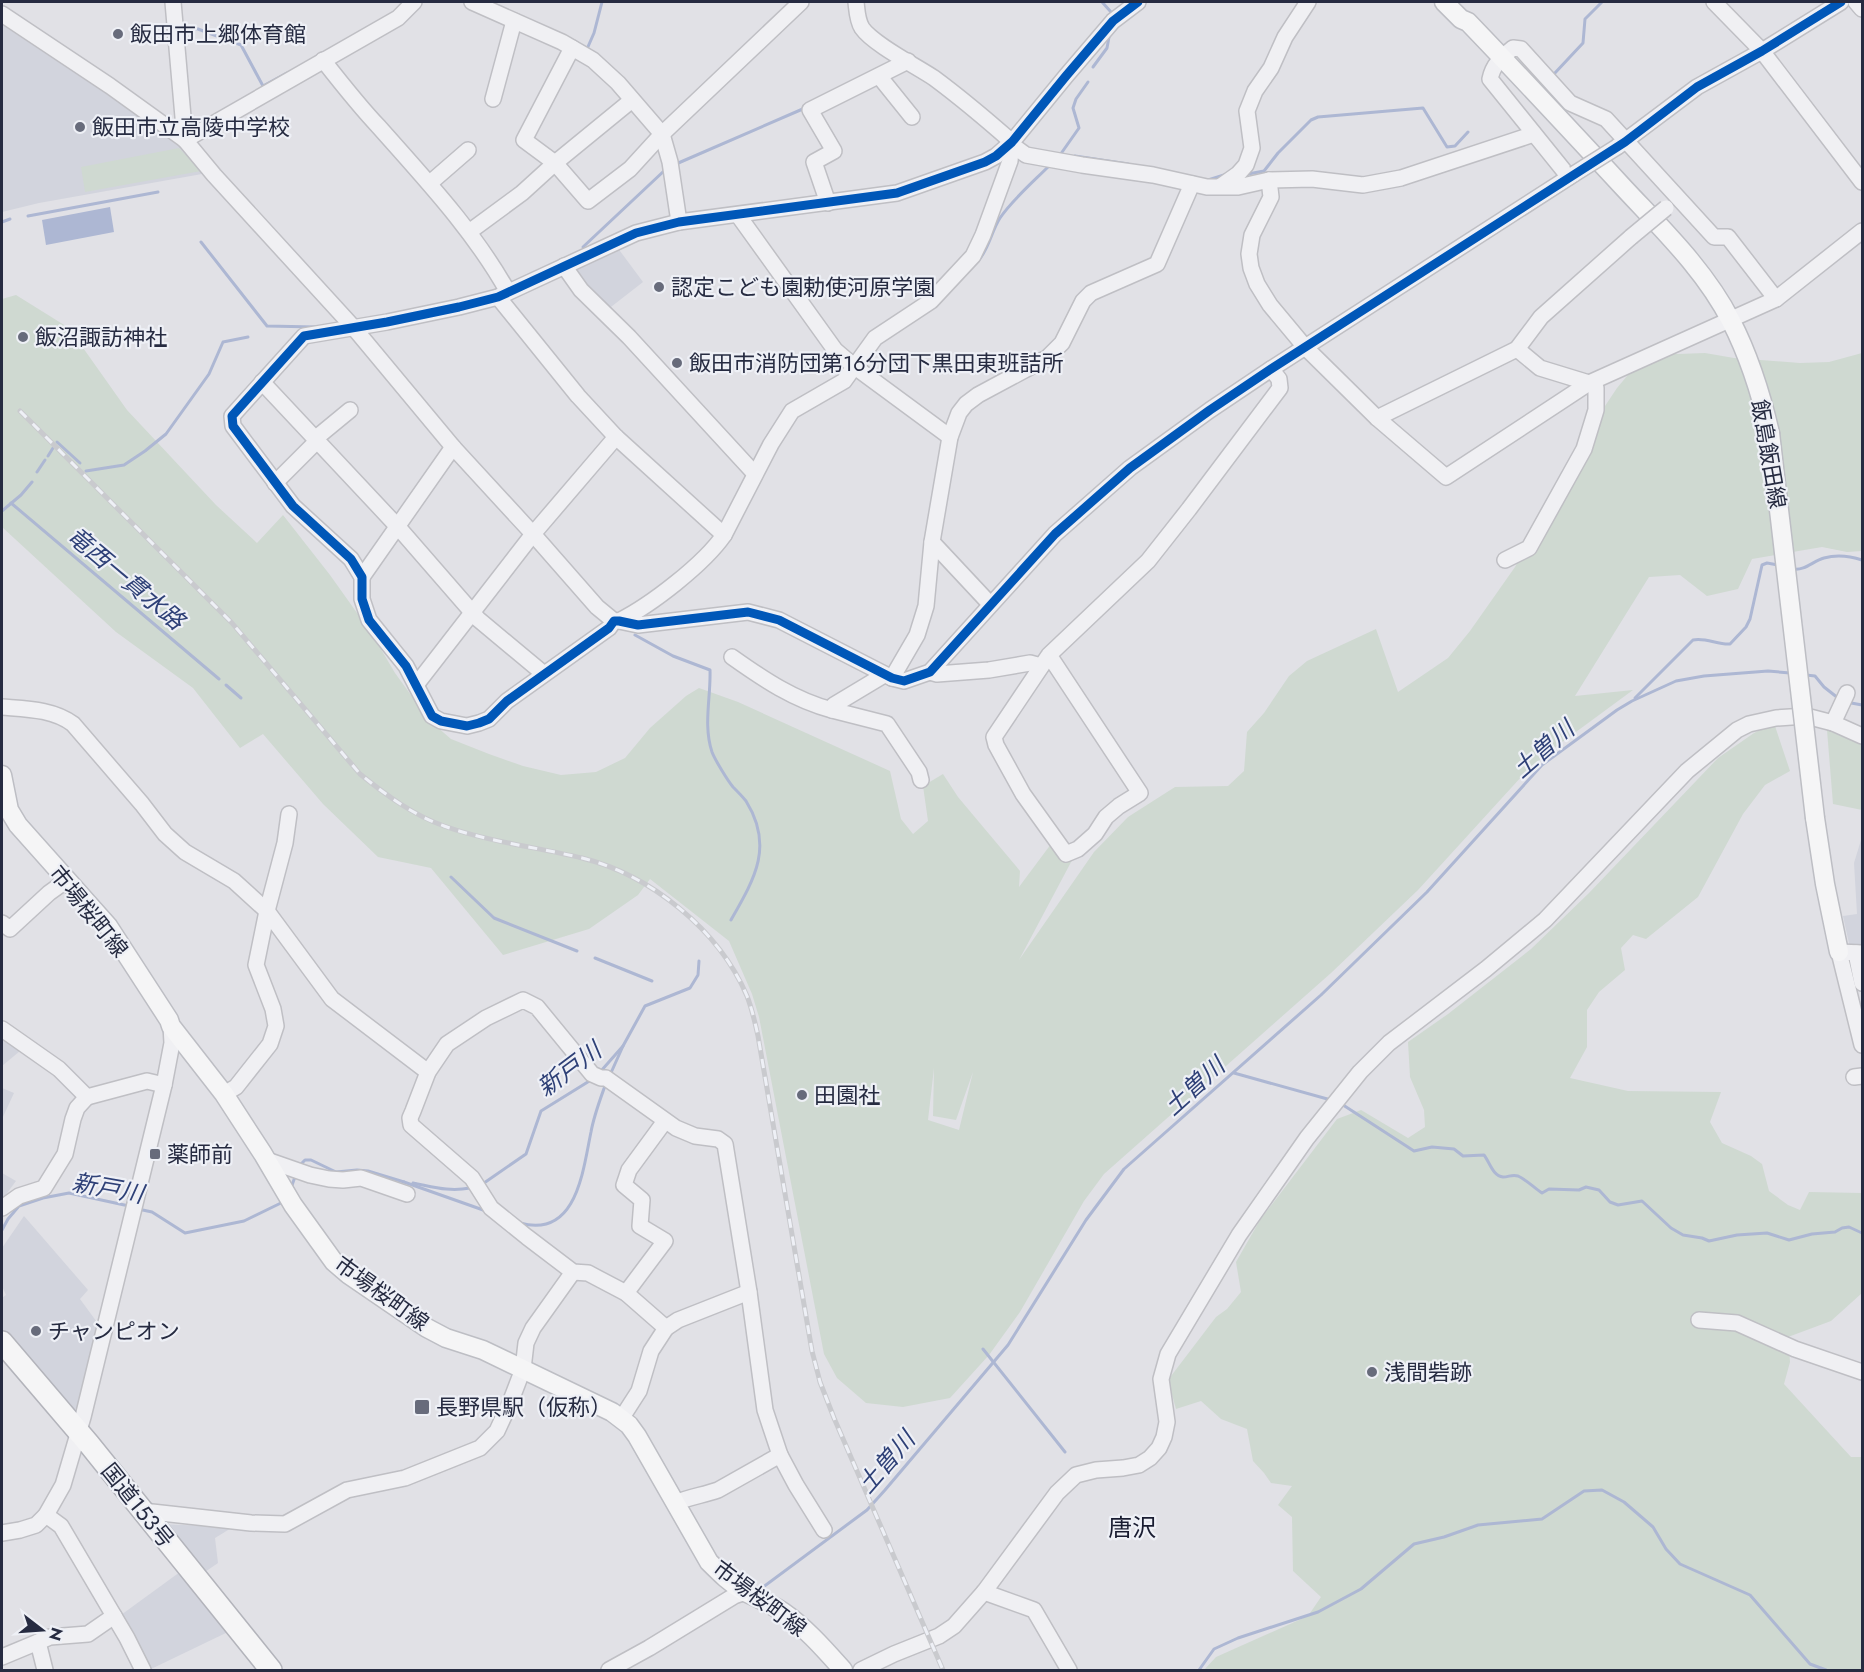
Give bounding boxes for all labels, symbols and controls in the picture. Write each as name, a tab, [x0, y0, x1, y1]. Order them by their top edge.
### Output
place label: 飯田市上郷体育館	[130, 18, 306, 50]
marker: 飯田市上郷体育館	[111, 27, 125, 41]
place label: 飯田市立高陵中学校	[92, 111, 290, 143]
marker: 飯田市立高陵中学校	[73, 120, 87, 134]
place label: 認定こども園勅使河原学園	[671, 271, 935, 303]
marker: 認定こども園勅使河原学園	[652, 280, 666, 294]
place label: 飯沼諏訪神社	[35, 321, 167, 353]
marker: 飯沼諏訪神社	[16, 330, 30, 344]
place label: 飯田市消防団第16分団下黒田東班詰所	[689, 347, 1064, 379]
marker: 飯田市消防団第16分団下黒田東班詰所	[670, 356, 684, 370]
street label: 飯島飯田線	[1744, 397, 1794, 511]
water label: 竜西一貫水路	[60, 518, 194, 639]
water label: 土曽川	[1504, 710, 1584, 786]
street label: 市場桜町線	[42, 858, 136, 964]
water label: 新戸川	[530, 1032, 611, 1105]
water label: 土曽川	[1156, 1047, 1235, 1123]
place label: 田園社	[814, 1079, 880, 1111]
marker: 田園社	[795, 1088, 809, 1102]
place label: 薬師前	[167, 1138, 233, 1170]
marker: 薬師前	[148, 1147, 162, 1161]
water label: 新戸川	[70, 1165, 149, 1212]
street label: 市場桜町線	[328, 1248, 436, 1338]
place label: チャンピオン	[48, 1315, 180, 1347]
marker: チャンピオン	[29, 1324, 43, 1338]
place label: 浅間砦跡	[1384, 1356, 1472, 1388]
marker: 浅間砦跡	[1365, 1365, 1379, 1379]
place label: 長野県駅（仮称）	[436, 1391, 612, 1423]
marker: 長野県駅（仮称）	[413, 1398, 431, 1416]
water label: 土曽川	[849, 1421, 925, 1501]
street label: 国道153号	[94, 1456, 182, 1554]
district label: 唐沢	[1108, 1510, 1156, 1545]
street label: 市場桜町線	[706, 1552, 814, 1644]
north arrow	[12, 1600, 72, 1660]
text: N	[43, 1625, 69, 1644]

